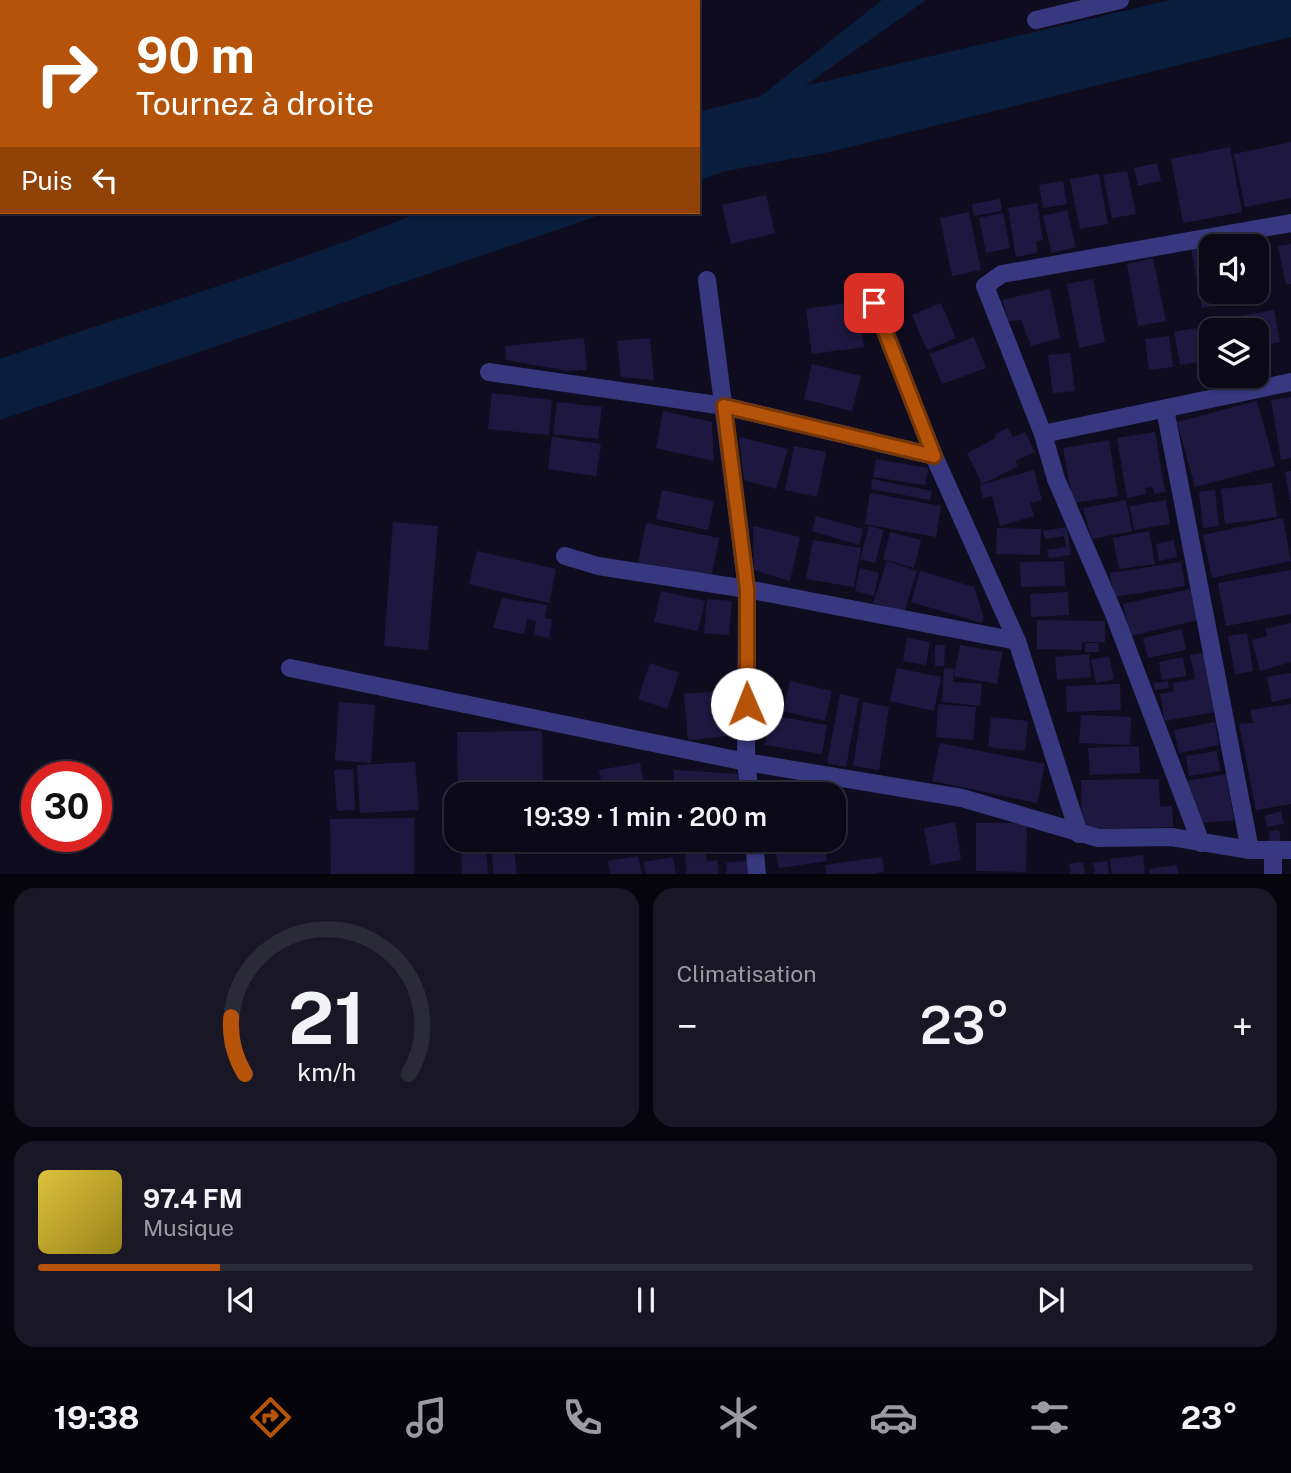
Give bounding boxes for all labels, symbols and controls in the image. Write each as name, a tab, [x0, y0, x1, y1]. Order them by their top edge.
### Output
text: 90 m	[136, 26, 255, 84]
icon: right	[21, 28, 112, 119]
text: Tournez à droite	[136, 85, 374, 122]
icon: left	[86, 161, 124, 199]
text: Puis	[21, 165, 72, 196]
map controls	[1199, 234, 1269, 388]
button: sound	[1199, 234, 1269, 304]
pin	[844, 273, 904, 333]
icon: arrive	[855, 284, 893, 322]
button: layers	[1199, 318, 1269, 388]
position arrow	[710, 667, 784, 741]
speed limit sign: 30	[21, 761, 112, 852]
text: 19:39 · 1 min · 200 m	[523, 801, 767, 832]
text: Climatisation	[677, 960, 817, 987]
text: 21	[288, 975, 365, 1060]
text: 23°	[920, 995, 1010, 1056]
text: −	[677, 1004, 698, 1049]
text: +	[1232, 1004, 1253, 1049]
text: km/h	[297, 1056, 356, 1086]
text: 97.4 FM	[143, 1183, 243, 1214]
text: Musique	[143, 1214, 234, 1241]
icon: previous	[222, 1281, 260, 1319]
icon: pause	[627, 1281, 665, 1319]
icon: next	[1032, 1281, 1070, 1319]
icon: directions	[246, 1393, 295, 1442]
icon: music	[402, 1393, 451, 1442]
icon: phone	[558, 1393, 607, 1442]
icon: climate	[714, 1393, 763, 1442]
icon: car	[869, 1393, 918, 1442]
icon: filters	[1025, 1393, 1074, 1442]
text: 19:38	[53, 1399, 139, 1436]
text: 23°	[1181, 1399, 1238, 1436]

